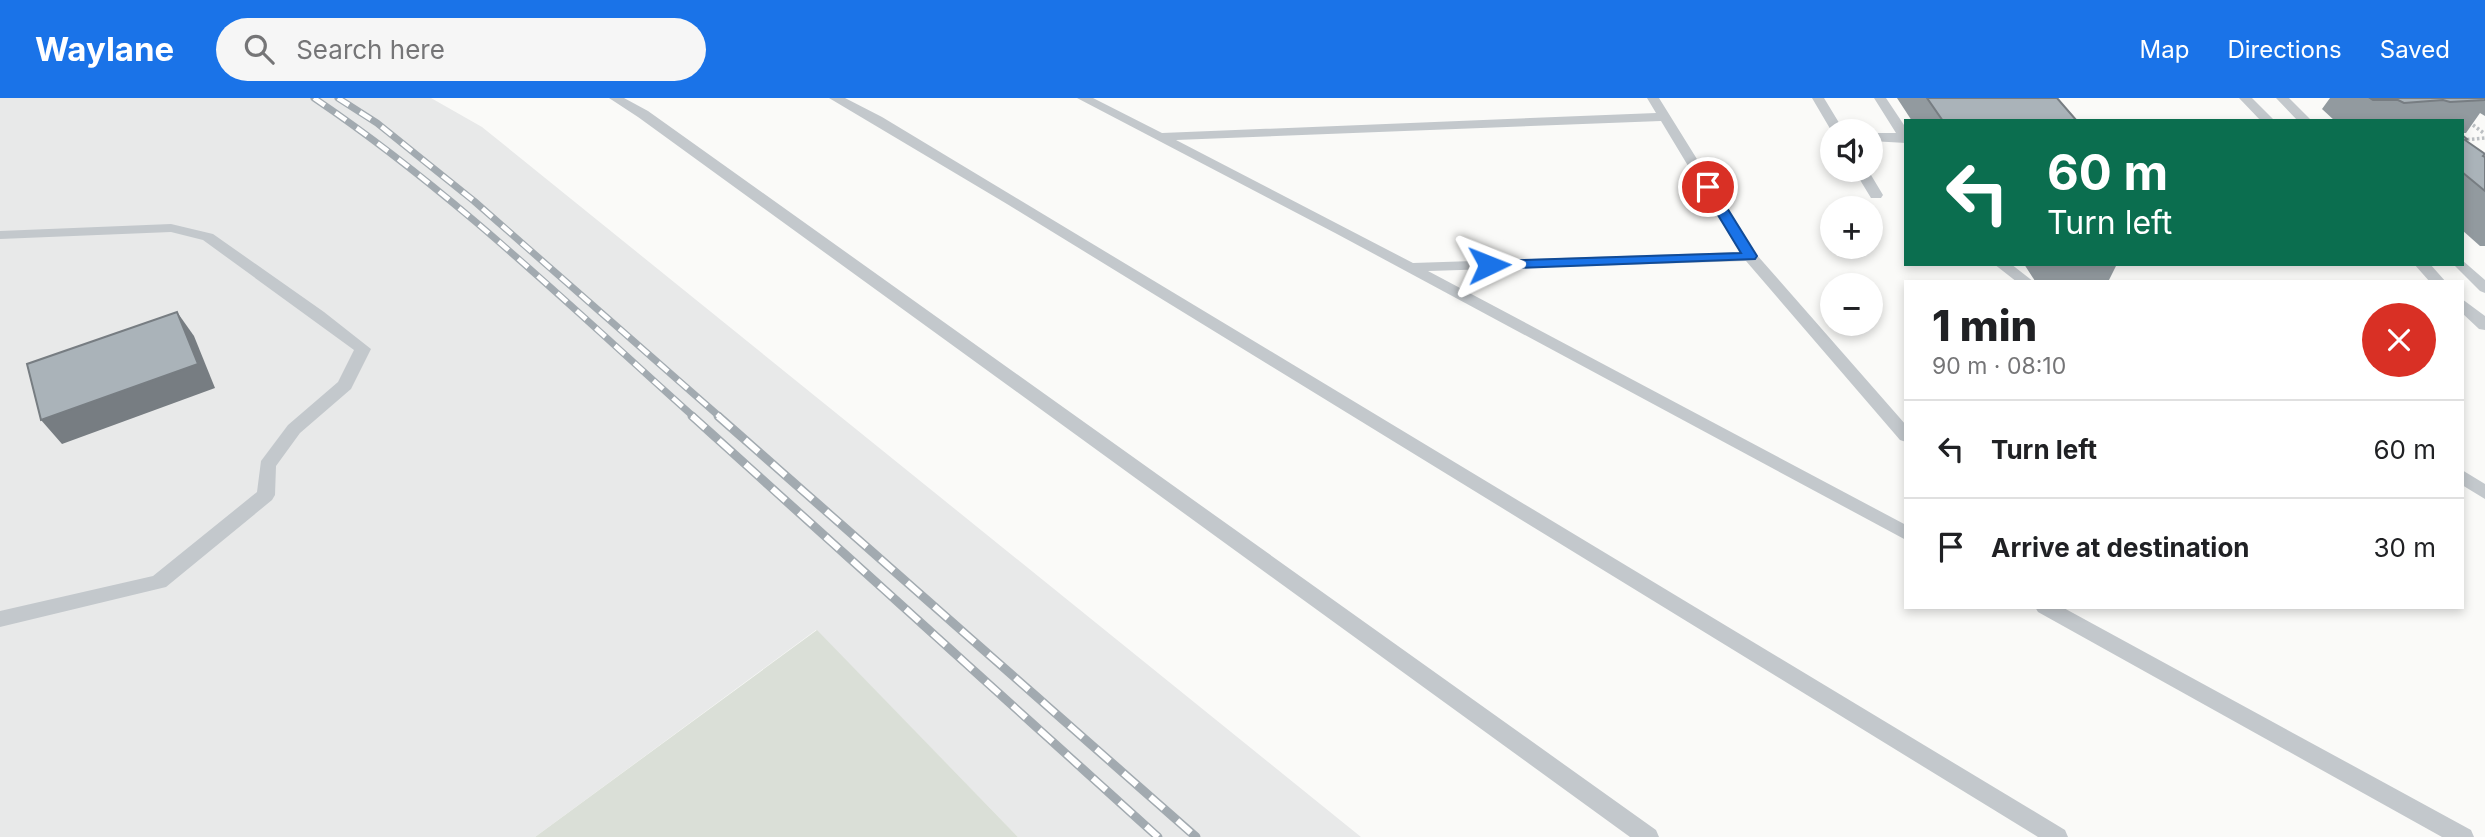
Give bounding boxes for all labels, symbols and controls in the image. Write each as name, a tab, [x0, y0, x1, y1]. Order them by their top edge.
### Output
search box	[216, 18, 706, 81]
text: Waylane	[35, 29, 174, 69]
icon: search	[240, 30, 278, 68]
text: Search here	[296, 34, 445, 65]
text: Map	[2140, 35, 2189, 64]
text: Directions	[2227, 35, 2342, 64]
text: Saved	[2380, 35, 2450, 64]
map controls	[1820, 119, 1883, 336]
button: sound	[1820, 119, 1883, 182]
text: 60 m	[2047, 143, 2168, 202]
icon: left	[1932, 147, 2023, 238]
pin	[1678, 157, 1738, 217]
icon: arrive	[1689, 168, 1727, 206]
button: +	[1820, 196, 1883, 259]
text: Turn left	[2047, 203, 2172, 242]
position arrow	[1452, 228, 1526, 302]
button: −	[1820, 273, 1883, 336]
text: 1 min	[1932, 300, 2037, 351]
button: close	[2362, 303, 2436, 377]
text: 90 m · 08:10	[1932, 352, 2066, 380]
icon: left	[1932, 430, 1970, 468]
text: Turn left	[1991, 434, 2097, 465]
text: 60 m	[2373, 434, 2436, 465]
icon: arrive	[1932, 528, 1970, 566]
text: Arrive at destination	[1991, 532, 2250, 563]
text: 30 m	[2373, 532, 2436, 563]

